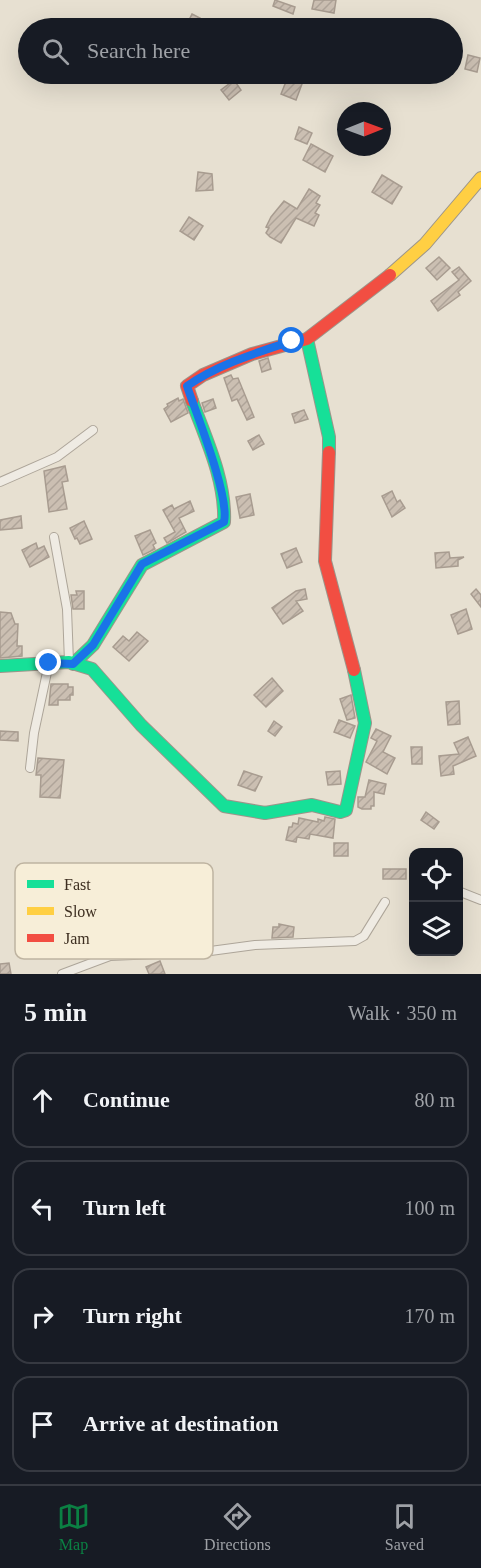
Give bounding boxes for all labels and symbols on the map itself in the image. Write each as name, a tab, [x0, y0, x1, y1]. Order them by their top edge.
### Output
north arrow	[337, 102, 391, 156]
route start	[278, 327, 304, 353]
route end	[35, 649, 61, 675]
legend	[15, 863, 213, 959]
text: Fast	[64, 876, 91, 893]
text: Slow	[64, 903, 97, 920]
text: Jam	[64, 930, 90, 947]

